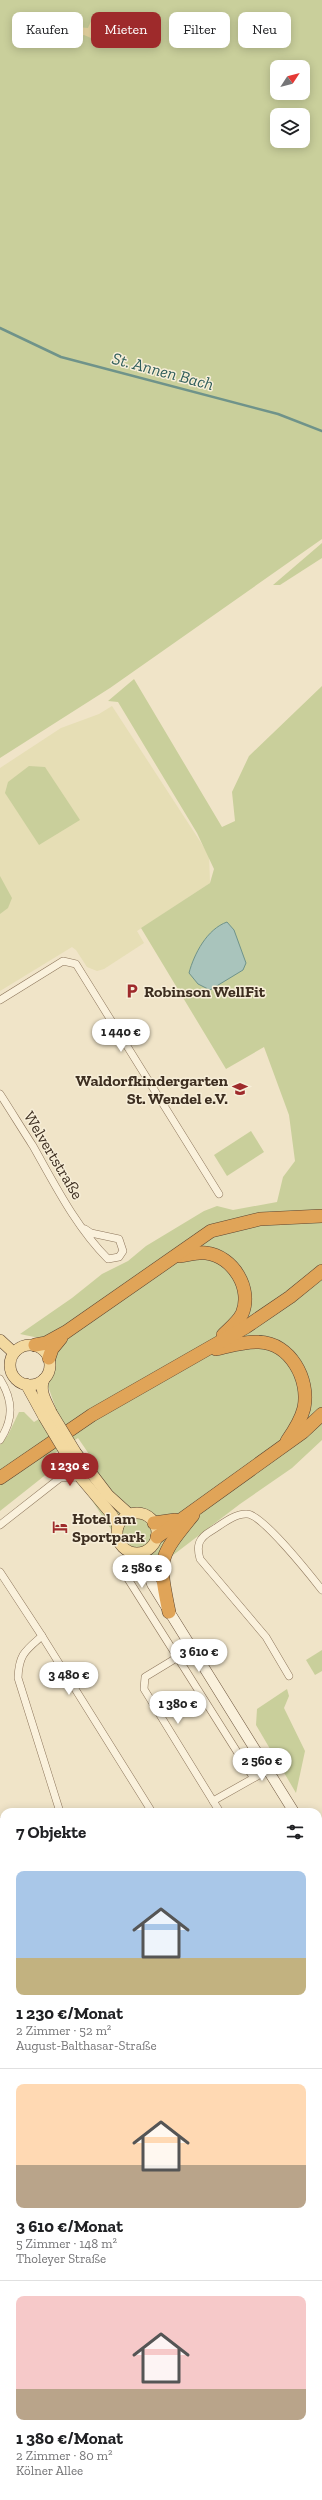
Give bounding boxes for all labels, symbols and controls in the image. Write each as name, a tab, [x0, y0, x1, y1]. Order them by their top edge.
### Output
chip: Kaufen	[12, 12, 83, 48]
chip: Mieten	[91, 12, 161, 48]
chip: Filter	[169, 12, 230, 48]
chip: Neu	[238, 12, 291, 48]
north arrow	[270, 60, 310, 100]
map controls	[270, 60, 310, 148]
button: layers	[270, 108, 310, 148]
water label: St. Annen Bach	[110, 348, 216, 394]
parking icon: Robinson WellFit	[123, 982, 141, 1000]
place label: Robinson WellFit	[144, 982, 266, 1001]
pin: 1 440 €	[84, 1019, 158, 1053]
text: 1 440 €	[101, 1024, 141, 1039]
place label: Waldorfkindergarten St. Wendel e.V.	[76, 1071, 229, 1108]
school or university icon: Waldorfkindergarten St. Wendel e.V.	[231, 1080, 249, 1098]
street label: Welvertstraße	[20, 1108, 87, 1203]
pin: 1 230 €	[33, 1453, 107, 1487]
text: 1 230 €	[50, 1458, 90, 1473]
place label: Hotel am Sportpark	[72, 1509, 145, 1546]
hotel icon: Hotel am Sportpark	[51, 1518, 69, 1536]
pin: 2 580 €	[105, 1555, 179, 1589]
text: 2 580 €	[122, 1560, 162, 1575]
pin: 3 610 €	[162, 1639, 236, 1673]
text: 3 610 €	[179, 1644, 219, 1659]
pin: 3 480 €	[32, 1662, 106, 1696]
text: 3 480 €	[48, 1667, 90, 1682]
pin: 1 380 €	[141, 1691, 215, 1725]
text: 1 380 €	[158, 1696, 198, 1711]
pin: 2 560 €	[225, 1748, 299, 1782]
text: 2 560 €	[242, 1753, 282, 1768]
icon: filters	[284, 1821, 306, 1843]
text: 7 Objekte	[16, 1822, 86, 1842]
icon: home	[125, 1897, 197, 1969]
text: 1 230 €/Monat	[16, 2003, 123, 2023]
text: 2 Zimmer · 52 m²	[16, 2023, 111, 2038]
text: August-Balthasar-Straße	[16, 2038, 157, 2053]
icon: home	[125, 2110, 197, 2182]
text: 3 610 €/Monat	[16, 2216, 123, 2236]
text: 5 Zimmer · 148 m²	[16, 2236, 117, 2251]
text: Tholeyer Straße	[16, 2251, 106, 2266]
icon: home	[125, 2322, 197, 2394]
text: 1 380 €/Monat	[16, 2428, 123, 2448]
text: 2 Zimmer · 80 m²	[16, 2448, 113, 2463]
text: Kölner Allee	[16, 2463, 83, 2478]

